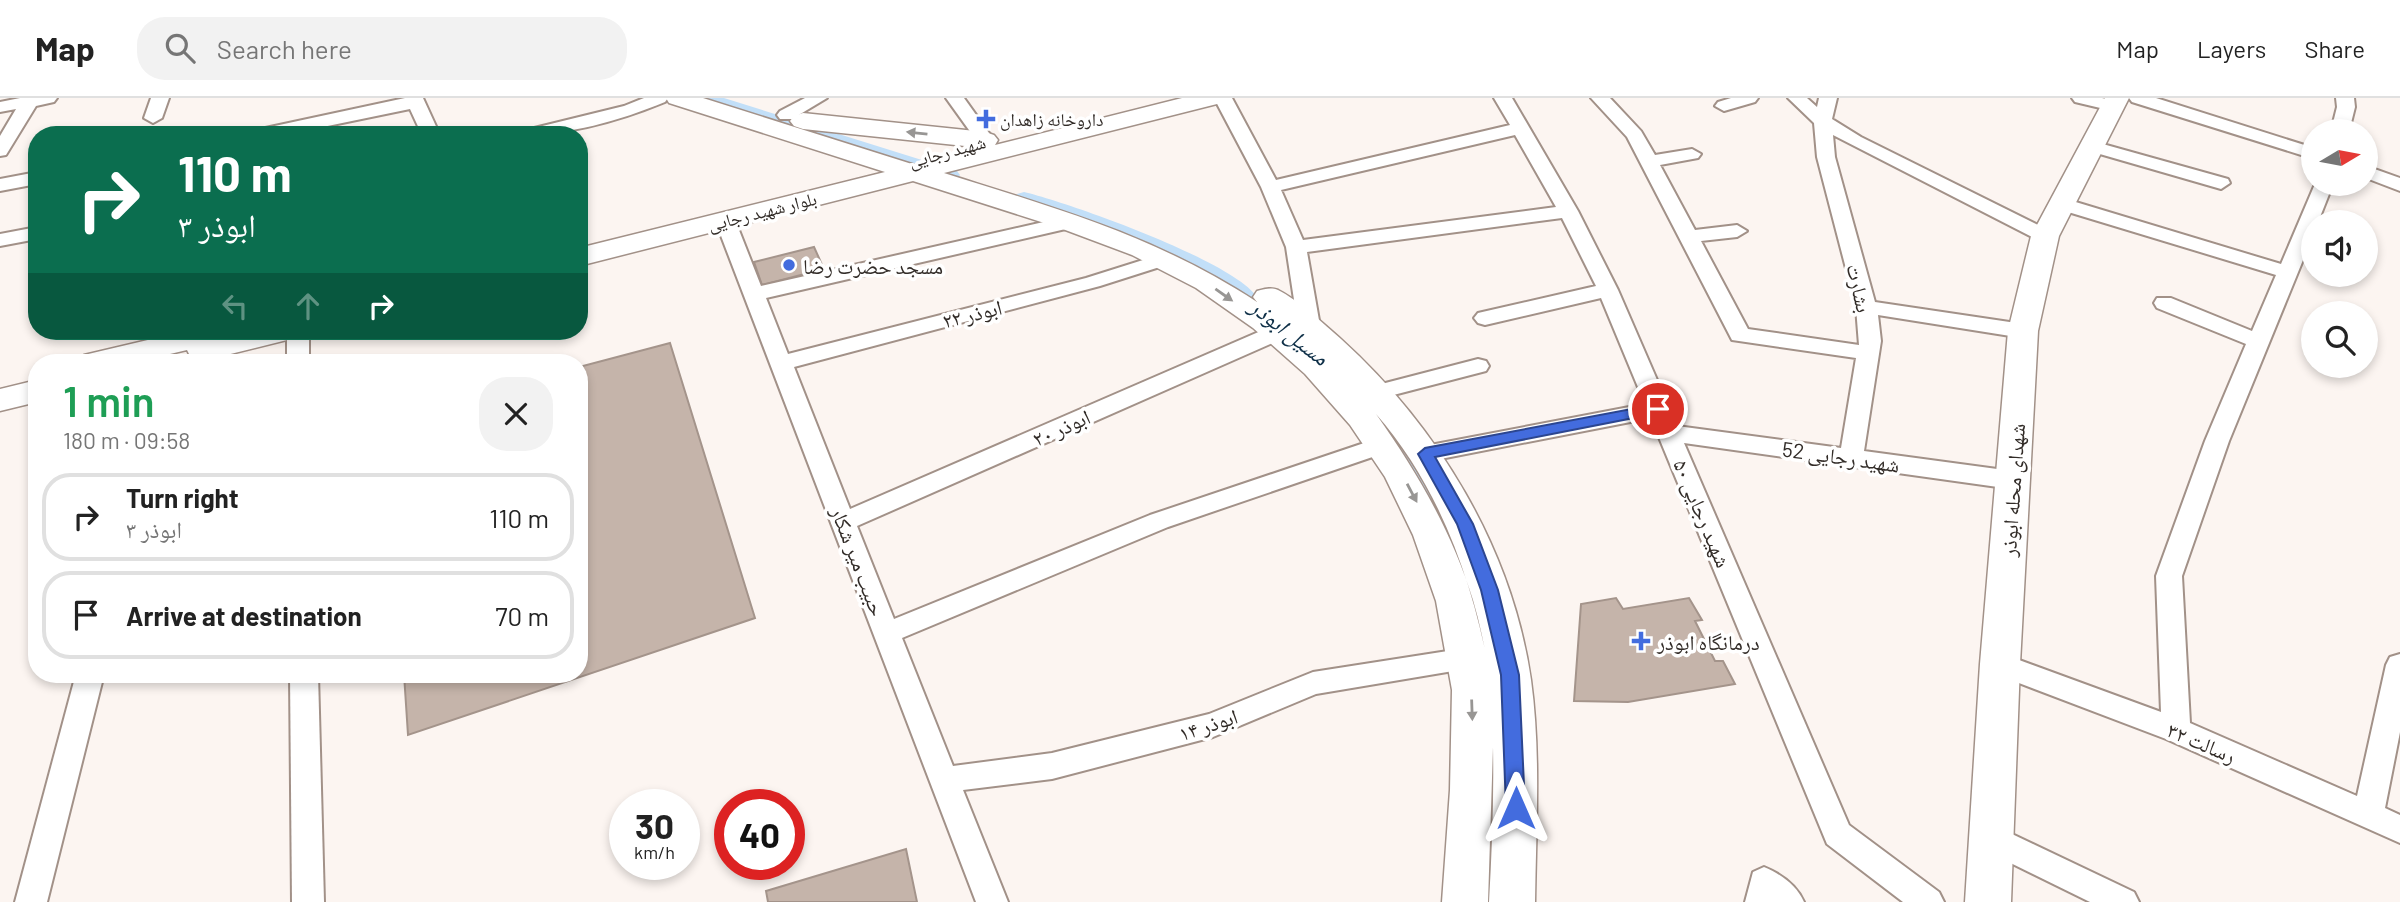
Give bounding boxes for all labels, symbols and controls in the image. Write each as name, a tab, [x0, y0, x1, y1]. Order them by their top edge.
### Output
search box	[137, 17, 627, 80]
text: Map	[35, 28, 95, 68]
icon: search	[161, 29, 199, 67]
text: Search here	[217, 33, 352, 64]
text: Map	[2116, 34, 2159, 63]
text: Layers	[2197, 34, 2266, 63]
text: Share	[2304, 34, 2365, 63]
place label: داروخانه زاهدان	[1000, 108, 1104, 131]
marker: داروخانه زاهدان	[978, 111, 994, 127]
north arrow	[2301, 119, 2378, 196]
map controls	[2301, 119, 2378, 378]
one-way arrow	[906, 127, 928, 138]
street label: شهید رجایی	[906, 130, 988, 173]
text: 110 m	[178, 143, 292, 202]
icon: right	[63, 154, 154, 245]
street label: بلوار شهید رجایی	[705, 187, 819, 236]
text: ابوذر ۳	[178, 205, 256, 243]
button: sound	[2301, 210, 2378, 287]
place label: مسجد حضرت رضا	[803, 253, 943, 278]
marker: مسجد حضرت رضا	[781, 257, 797, 273]
street label: بشارت	[1842, 261, 1878, 315]
icon: left	[216, 287, 254, 325]
icon: ahead	[289, 287, 327, 325]
icon: right	[362, 287, 400, 325]
one-way arrow	[1215, 288, 1233, 302]
water label: مسیل ابوذر	[1242, 290, 1336, 373]
street label: ابوذر ۲۲	[940, 294, 1005, 333]
button: search	[2301, 301, 2378, 378]
text: 1 min	[63, 375, 155, 425]
button: close	[479, 377, 553, 451]
pin	[1628, 379, 1688, 439]
icon: arrive	[1639, 390, 1677, 428]
street label: ابوذر ۲۰	[1028, 403, 1094, 451]
street label: شهدای محله ابوذر	[1995, 422, 2030, 559]
text: 180 m · 09:58	[63, 426, 190, 454]
street label: شهید رجایی 52	[1780, 435, 1901, 479]
street label: شهید رجایی ۵۰	[1667, 455, 1737, 572]
text: Turn right	[126, 482, 239, 513]
one-way arrow	[1406, 483, 1418, 503]
icon: right	[67, 498, 105, 536]
text: 110 m	[489, 502, 549, 533]
street label: حبیب میر شکار	[826, 502, 891, 619]
text: ابوذر ۳	[126, 515, 182, 543]
icon: arrive	[67, 596, 105, 634]
text: Arrive at destination	[126, 600, 362, 631]
text: 70 m	[495, 600, 549, 631]
place label: درمانگاه ابوذر	[1656, 629, 1760, 654]
marker: درمانگاه ابوذر	[1631, 631, 1651, 651]
one-way arrow	[1466, 700, 1477, 722]
street label: ابوذر ۱۴	[1175, 703, 1241, 746]
street label: رسالت ۳۲	[2164, 716, 2240, 768]
position arrow	[1479, 771, 1553, 845]
speed limit sign: 40	[714, 789, 805, 880]
text: 30	[635, 804, 674, 846]
text: km/h	[634, 841, 675, 863]

